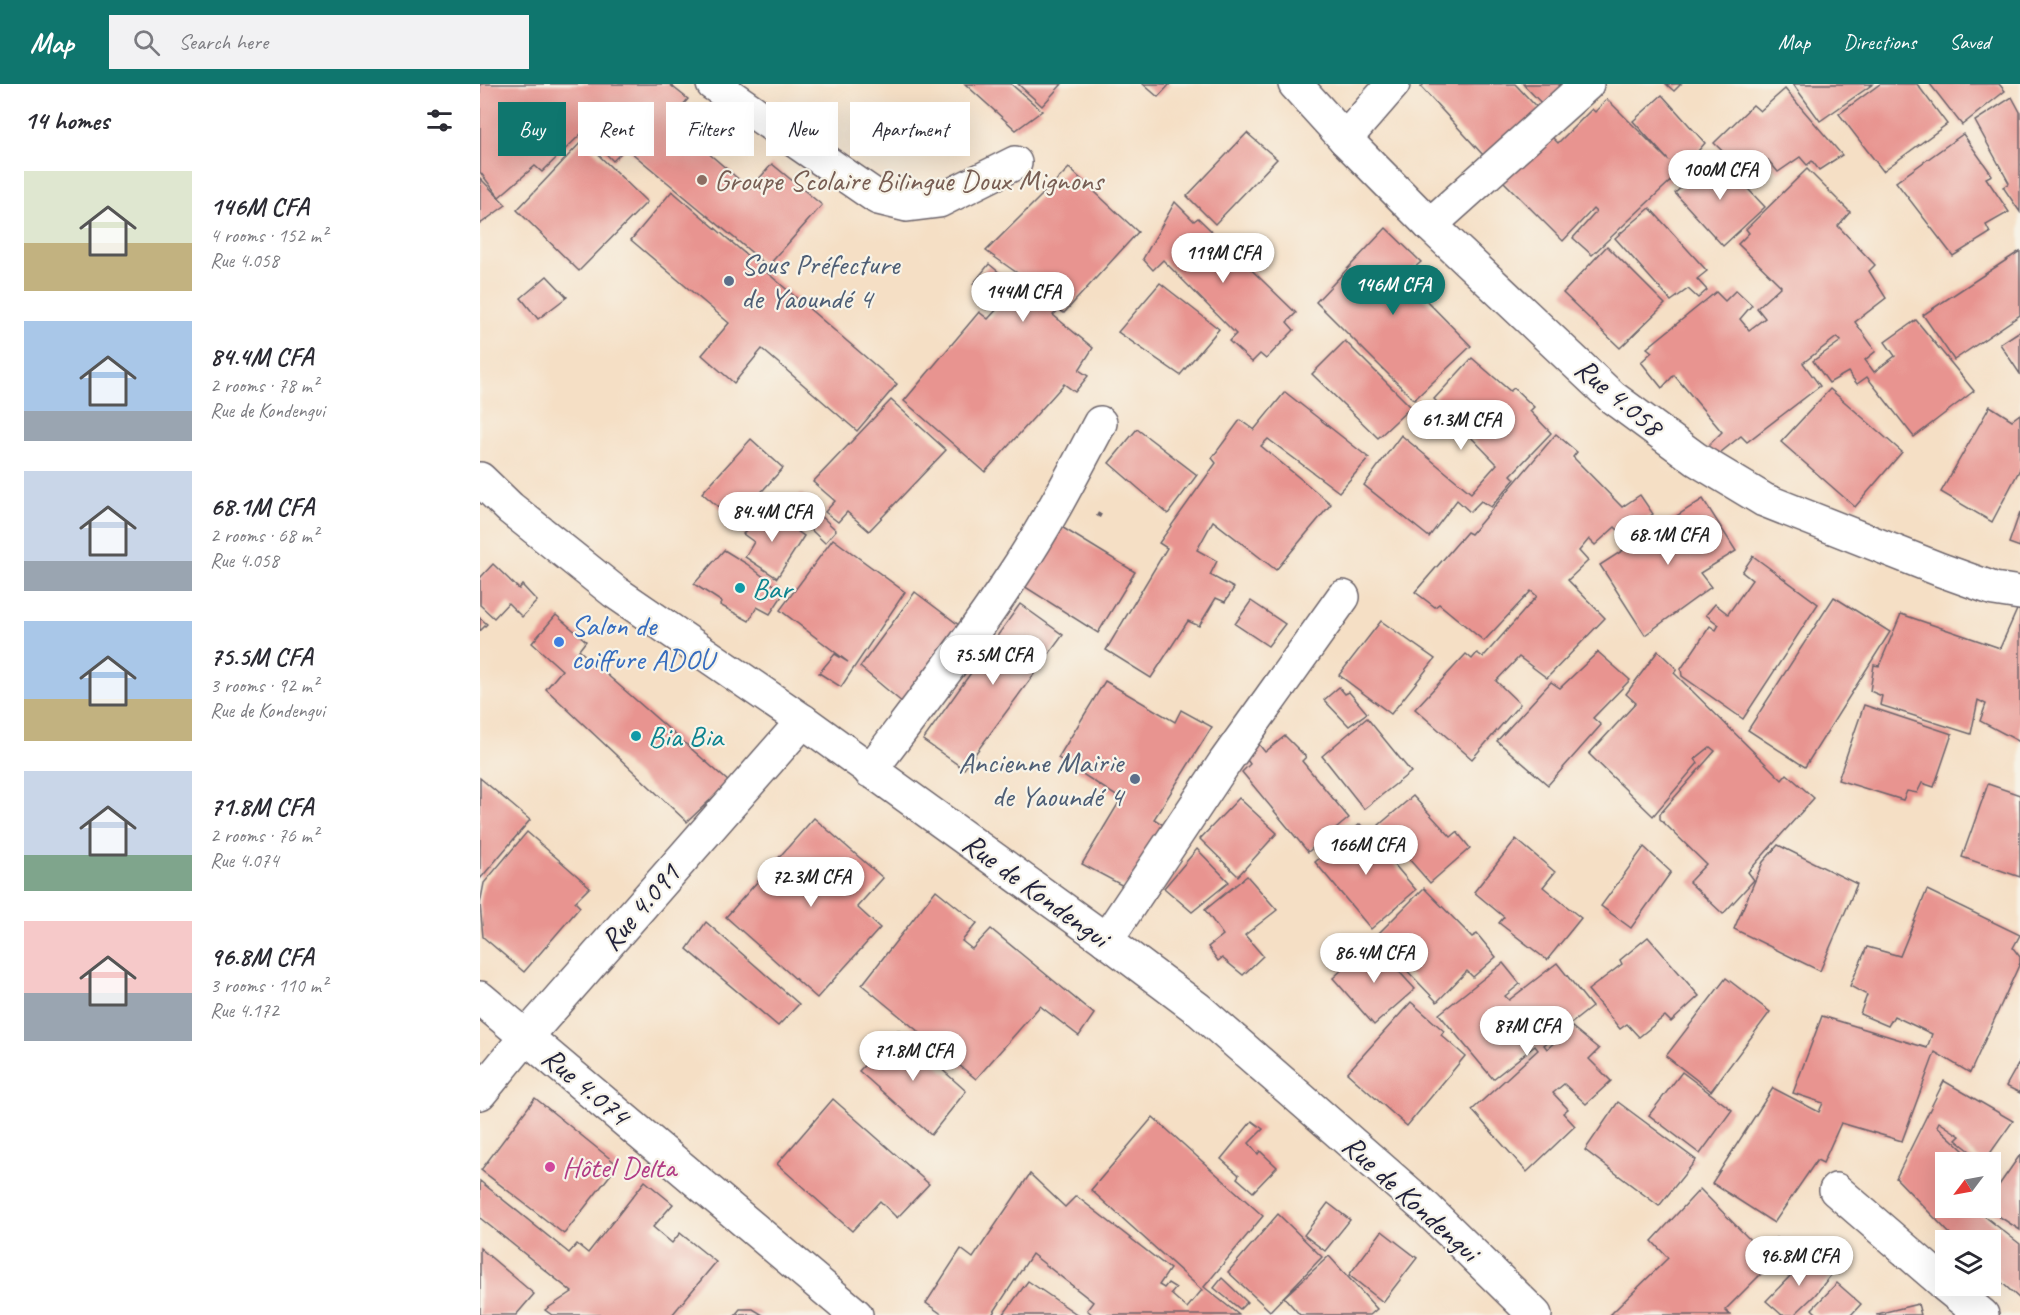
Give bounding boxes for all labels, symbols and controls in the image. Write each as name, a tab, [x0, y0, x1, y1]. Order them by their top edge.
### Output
search box	[109, 15, 529, 69]
text: Map	[30, 25, 73, 60]
icon: search	[130, 26, 163, 59]
text: Search here	[178, 28, 268, 56]
text: Map	[1778, 29, 1810, 55]
text: Directions	[1843, 29, 1916, 55]
text: Saved	[1949, 29, 1990, 55]
chip: Buy	[498, 102, 566, 156]
chip: Rent	[578, 102, 654, 156]
chip: Filters	[666, 102, 754, 156]
chip: New	[766, 102, 838, 156]
chip: Apartment	[850, 102, 970, 156]
text: 14 homes	[24, 104, 109, 137]
icon: filters	[423, 104, 456, 137]
pin: 100M CFA	[1658, 150, 1782, 201]
text: 100M CFA	[1682, 157, 1758, 182]
place label: Groupe Scolaire Bilingue Doux Mignons	[714, 161, 1106, 199]
marker: Groupe Scolaire Bilingue Doux Mignons	[695, 173, 709, 187]
text: 146M CFA	[210, 190, 309, 223]
icon: home	[72, 195, 144, 267]
text: 4 rooms · 152 m²	[210, 223, 327, 248]
pin: 119M CFA	[1161, 233, 1285, 284]
text: 119M CFA	[1185, 240, 1261, 265]
place label: Sous Préfecture de Yaoundé 4	[741, 245, 901, 317]
text: Rue 4.058	[210, 248, 279, 273]
pin: 146M CFA	[1331, 265, 1455, 316]
pin: 144M CFA	[961, 272, 1085, 323]
text: 146M CFA	[1355, 272, 1431, 297]
marker: Sous Préfecture de Yaoundé 4	[722, 274, 736, 288]
text: 144M CFA	[985, 279, 1061, 304]
text: 84.4M CFA	[210, 340, 313, 373]
icon: home	[72, 345, 144, 417]
street label: Rue 4.058	[1567, 349, 1673, 446]
text: 2 rooms · 78 m²	[210, 373, 318, 398]
text: Rue de Kondengui	[210, 398, 325, 423]
pin: 61.3M CFA	[1392, 400, 1530, 451]
text: 61.3M CFA	[1421, 407, 1501, 432]
text: 68.1M CFA	[210, 490, 314, 523]
pin: 84.4M CFA	[703, 492, 841, 543]
icon: home	[72, 495, 144, 567]
text: 84.4M CFA	[732, 499, 812, 524]
pin: 68.1M CFA	[1599, 515, 1737, 566]
text: 68.1M CFA	[1628, 522, 1708, 547]
text: 2 rooms · 68 m²	[210, 523, 318, 548]
text: Rue 4.058	[210, 548, 279, 573]
place label: Bar	[752, 569, 795, 607]
marker: Bar	[733, 581, 747, 595]
place label: Salon de coiffure ADOU	[571, 606, 718, 678]
marker: Salon de coiffure ADOU	[552, 635, 566, 649]
pin: 75.5M CFA	[924, 635, 1062, 686]
text: 75.5M CFA	[210, 640, 312, 673]
text: 75.5M CFA	[954, 642, 1032, 667]
icon: home	[72, 645, 144, 717]
text: 3 rooms · 92 m²	[210, 673, 318, 698]
text: Rue de Kondengui	[210, 698, 325, 723]
place label: Bia Bia	[648, 717, 725, 755]
marker: Bia Bia	[629, 729, 643, 743]
place label: Ancienne Mairie de Yaoundé 4	[958, 743, 1125, 815]
marker: Ancienne Mairie de Yaoundé 4	[1128, 772, 1142, 786]
text: 71.8M CFA	[210, 790, 313, 823]
icon: home	[72, 795, 144, 867]
text: 2 rooms · 76 m²	[210, 823, 318, 848]
street label: Rue de Kondengui	[955, 824, 1120, 958]
pin: 166M CFA	[1304, 825, 1428, 876]
text: 166M CFA	[1328, 832, 1404, 857]
text: Rue 4.074	[210, 848, 279, 873]
street label: Rue 4.091	[592, 854, 689, 958]
pin: 72.3M CFA	[742, 857, 880, 908]
text: 72.3M CFA	[771, 864, 851, 889]
pin: 86.4M CFA	[1305, 933, 1443, 984]
text: 96.8M CFA	[210, 940, 313, 973]
text: 86.4M CFA	[1334, 940, 1414, 965]
icon: home	[72, 945, 144, 1017]
text: 3 rooms · 110 m²	[210, 973, 327, 998]
text: Rue 4.172	[210, 998, 279, 1023]
pin: 87M CFA	[1472, 1006, 1582, 1057]
text: 87M CFA	[1494, 1013, 1560, 1038]
pin: 71.8M CFA	[844, 1031, 982, 1082]
street label: Rue 4.074	[534, 1038, 640, 1135]
text: 71.8M CFA	[873, 1038, 953, 1063]
street label: Rue de Kondengui	[1334, 1126, 1490, 1272]
place label: Hôtel Delta	[562, 1148, 679, 1186]
north arrow	[1935, 1152, 2001, 1218]
map controls	[1935, 1152, 2001, 1296]
marker: Hôtel Delta	[543, 1160, 557, 1174]
button: layers	[1935, 1230, 2001, 1296]
pin: 96.8M CFA	[1730, 1236, 1868, 1287]
text: 96.8M CFA	[1759, 1243, 1839, 1268]

